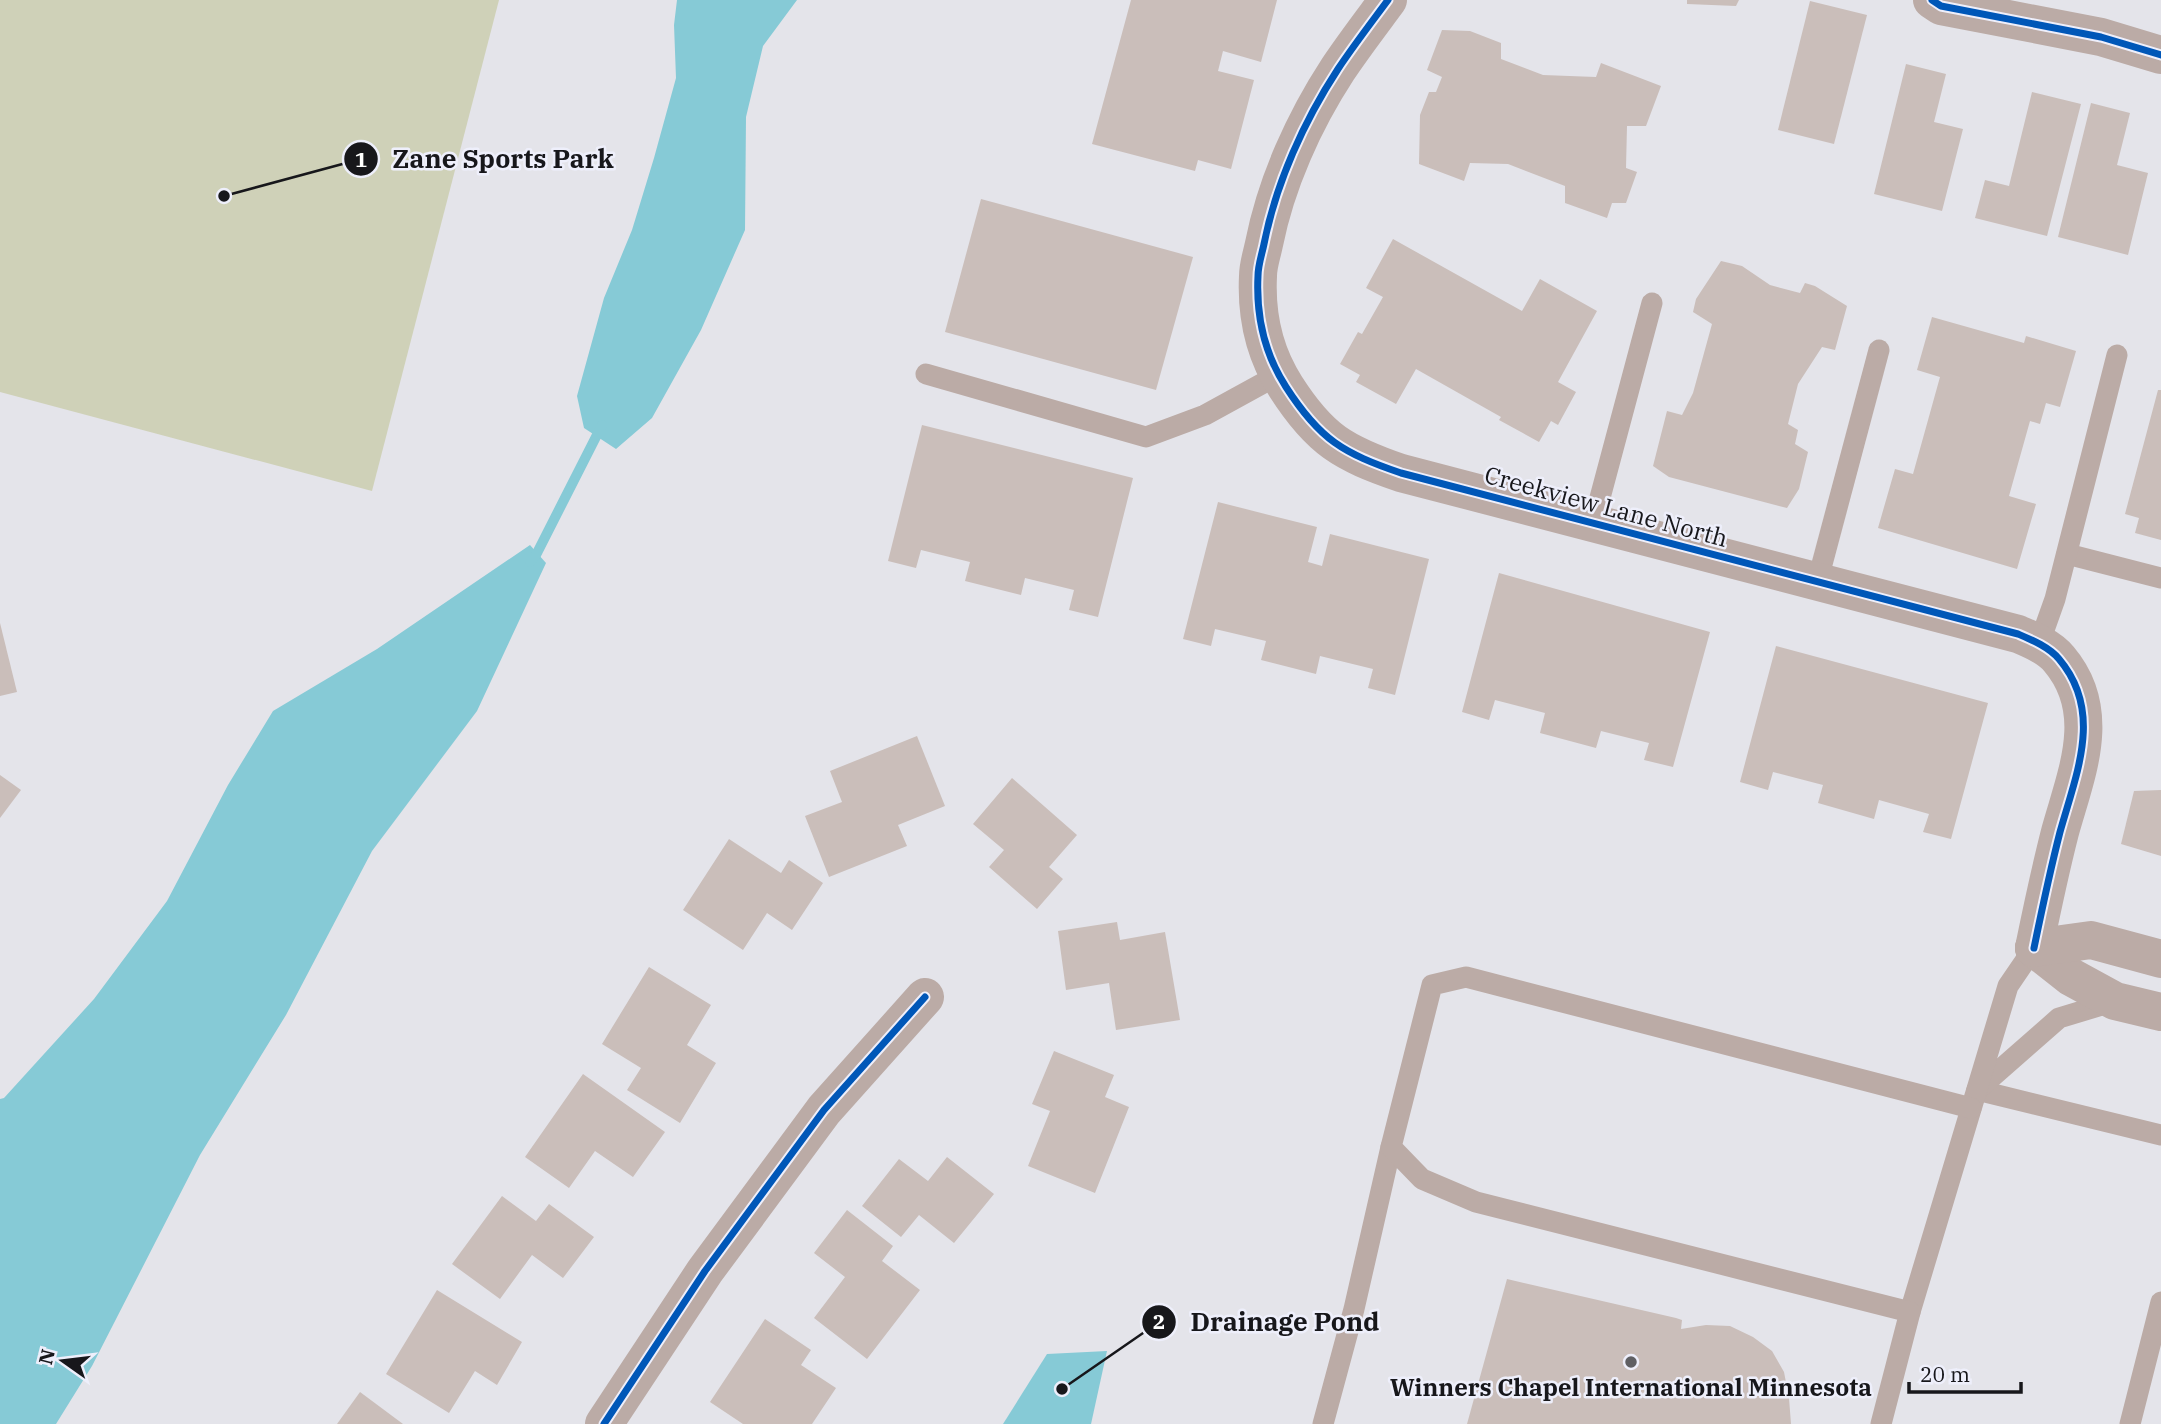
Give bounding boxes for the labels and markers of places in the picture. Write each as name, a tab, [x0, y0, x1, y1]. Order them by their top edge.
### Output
callout: Zane Sports Park	[343, 136, 627, 183]
callout: Drainage Pond	[1141, 1298, 1393, 1345]
marker: Winners Chapel International Minnesota	[1623, 1354, 1639, 1370]
place label: Winners Chapel International Minnesota	[1390, 1371, 1872, 1403]

